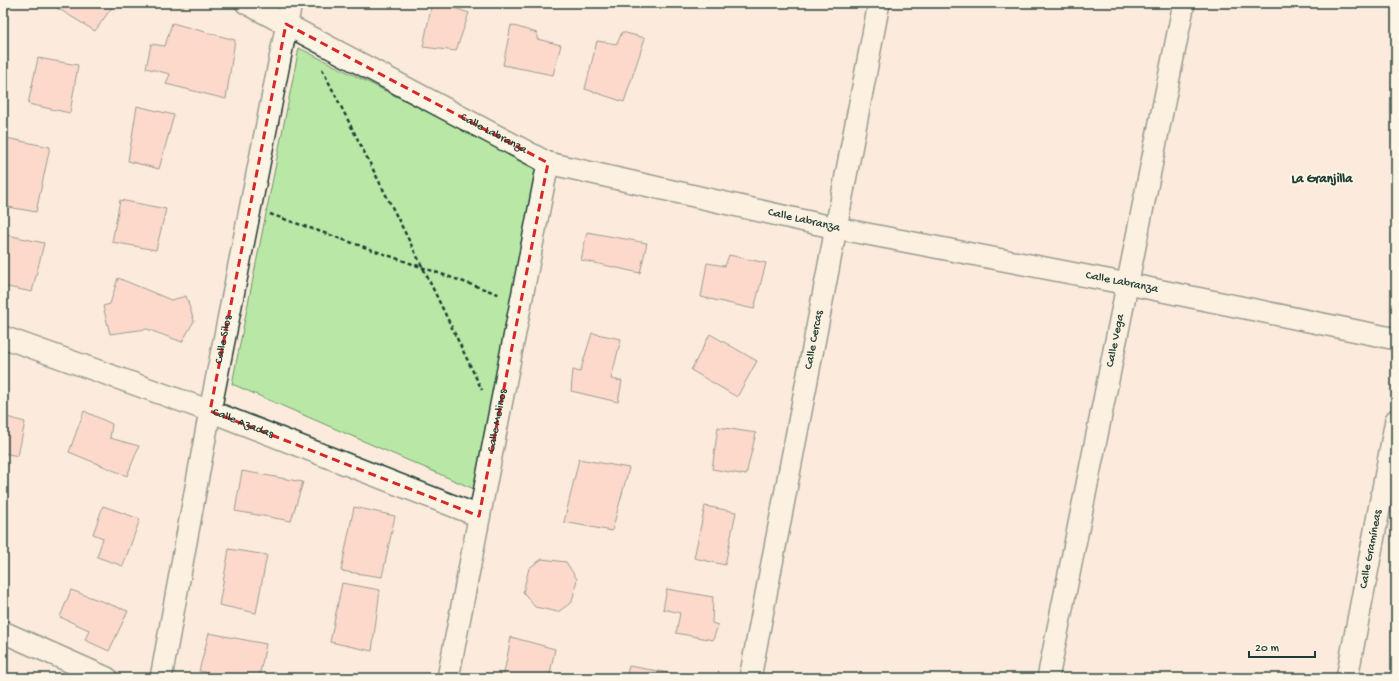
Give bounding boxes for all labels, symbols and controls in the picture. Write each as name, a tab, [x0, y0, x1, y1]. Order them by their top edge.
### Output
street label: Calle Labranza	[458, 111, 529, 158]
district label: La Granjilla	[1292, 172, 1353, 187]
street label: Calle Labranza	[766, 206, 841, 236]
street label: Calle Labranza	[1084, 269, 1160, 297]
street label: Calle Cercas	[802, 309, 827, 371]
street label: Calle Vega	[1104, 313, 1128, 369]
street label: Calle Silos	[212, 314, 236, 365]
street label: Calle Molinos	[485, 388, 511, 453]
street label: Calle Azadas	[210, 406, 276, 442]
street label: Calle Gramíneas	[1357, 508, 1386, 590]
scale bar	[1249, 633, 1315, 659]
text: 20 m	[1255, 642, 1280, 656]

